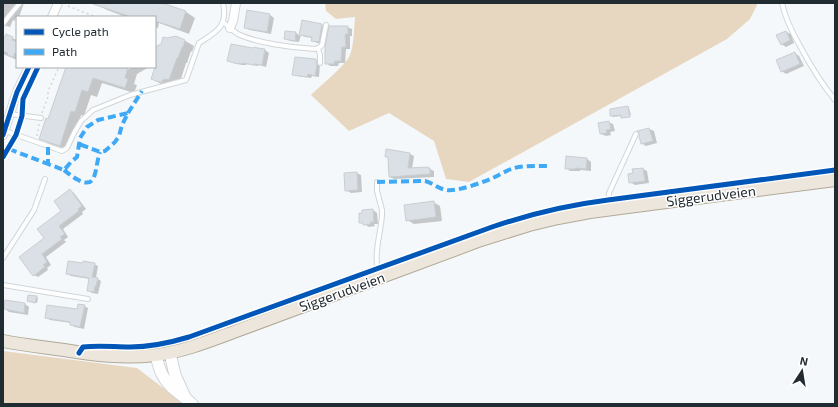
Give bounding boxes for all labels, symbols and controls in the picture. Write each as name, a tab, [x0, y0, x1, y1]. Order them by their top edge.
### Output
legend	[16, 16, 156, 68]
text: Cycle path	[52, 24, 109, 38]
text: Path	[52, 44, 77, 58]
street label: Siggerudveien	[665, 182, 757, 209]
street label: Siggerudveien	[297, 268, 387, 315]
north arrow	[782, 351, 822, 391]
text: N	[799, 354, 809, 368]

